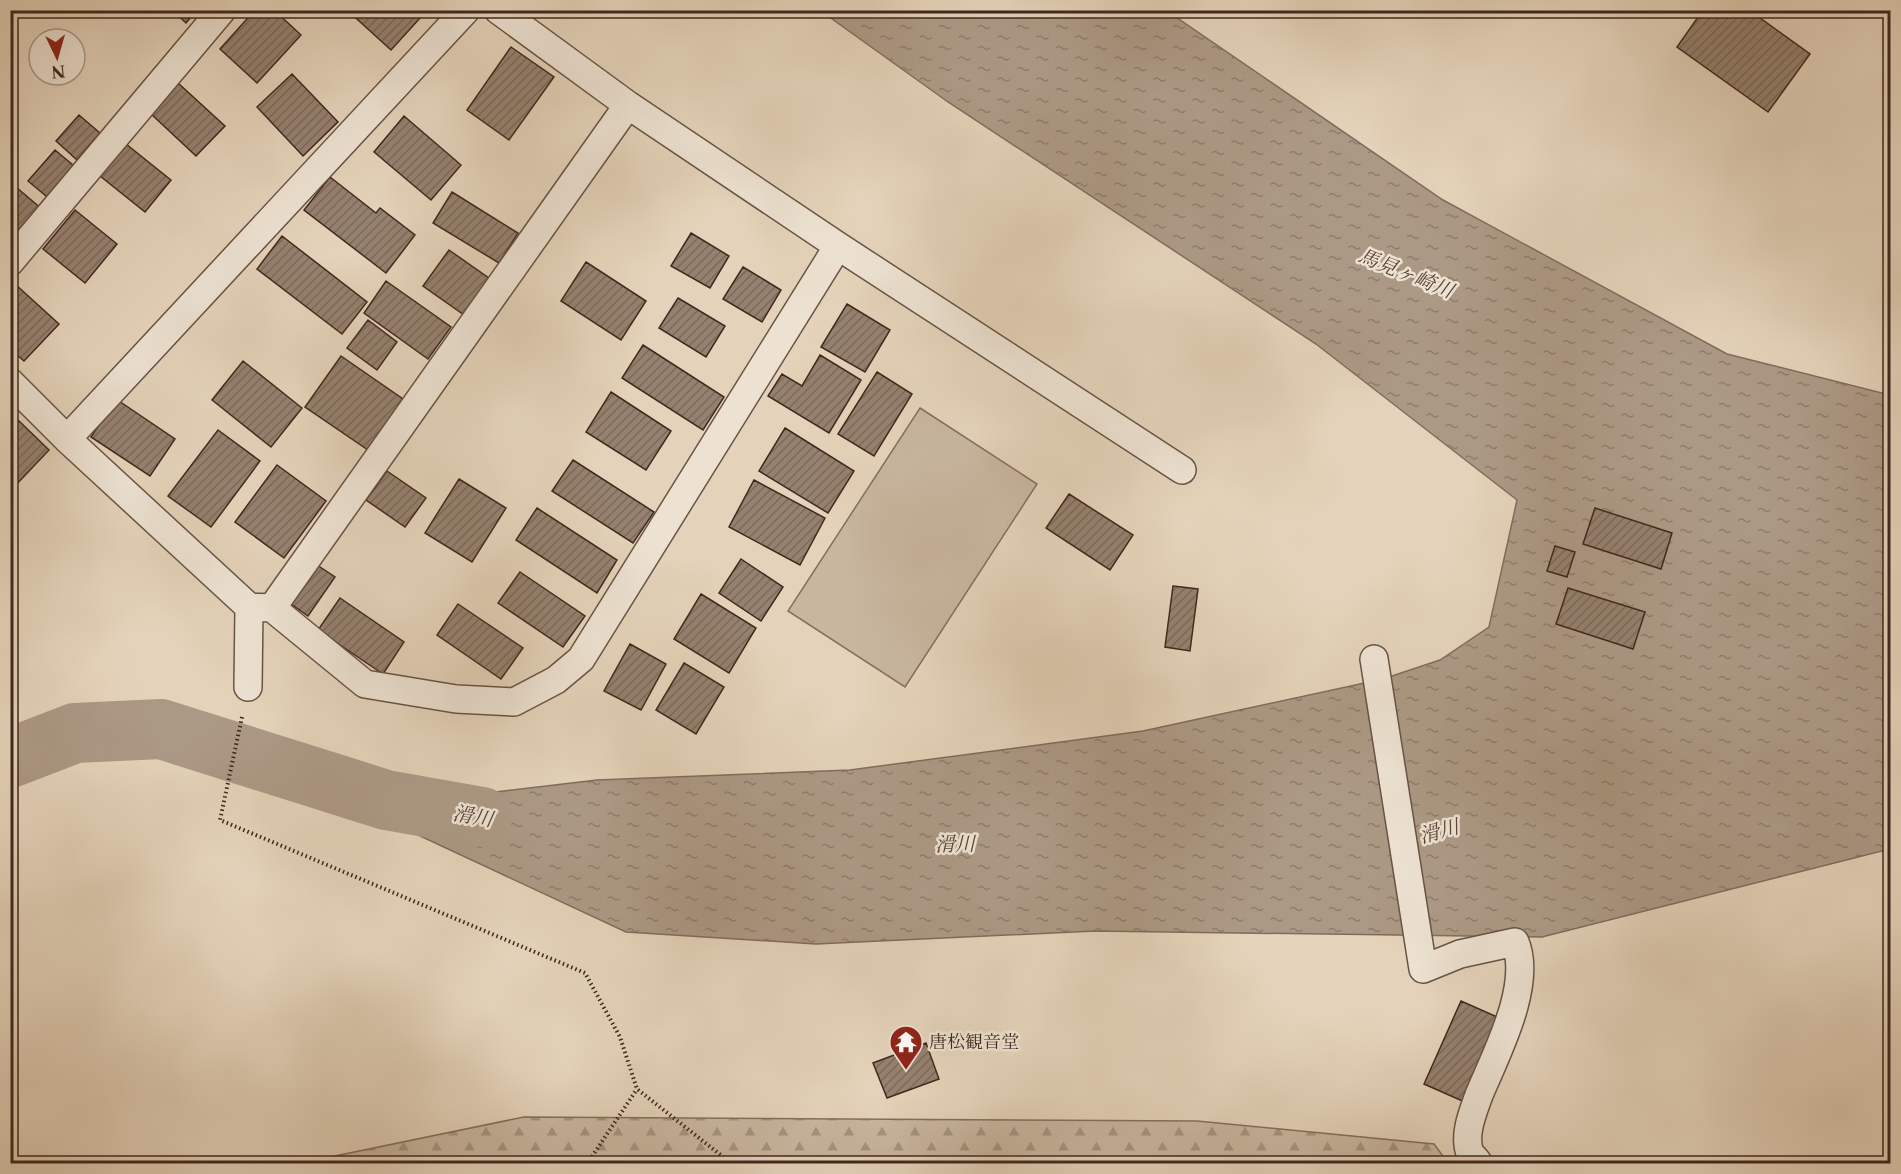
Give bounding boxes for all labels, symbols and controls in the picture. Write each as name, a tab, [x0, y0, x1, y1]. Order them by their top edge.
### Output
north arrow	[27, 27, 87, 87]
text: N	[50, 61, 66, 83]
water label: 馬見ヶ崎川	[1355, 243, 1459, 304]
water label: 滑川	[451, 801, 497, 832]
water label: 滑川	[1417, 814, 1463, 848]
water label: 滑川	[935, 832, 977, 856]
temple icon: 唐松観音堂	[888, 1024, 924, 1071]
place label: 唐松観音堂	[929, 1031, 1019, 1053]

